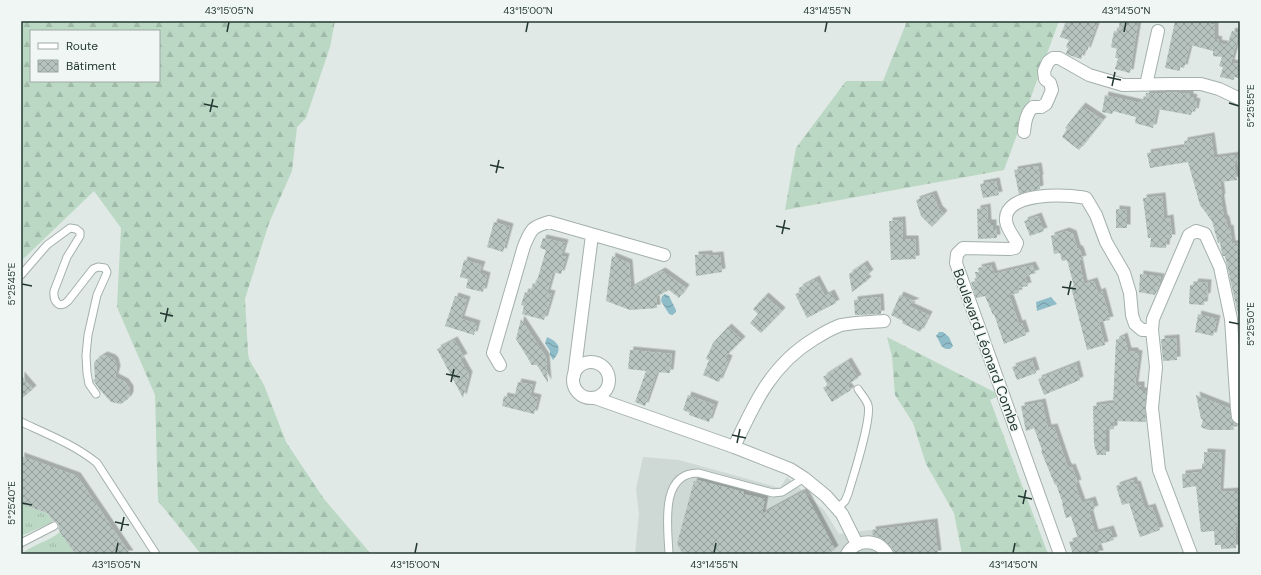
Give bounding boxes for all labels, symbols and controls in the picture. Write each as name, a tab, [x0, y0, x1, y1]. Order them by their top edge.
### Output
text: 43°15'05"N	[205, 4, 253, 17]
text: 43°15'00"N	[503, 4, 553, 17]
text: 43°14'55"N	[803, 4, 851, 17]
text: 43°14'50"N	[1102, 4, 1150, 17]
legend	[30, 30, 160, 82]
text: Route	[66, 38, 98, 54]
text: Bâtiment	[66, 58, 117, 74]
text: 5°25'55"E	[1244, 84, 1257, 128]
text: 5°25'45"E	[5, 262, 18, 305]
street label: Boulevard Léonard Combe	[949, 266, 1025, 434]
text: 5°25'50"E	[1244, 302, 1257, 346]
text: 5°25'40"E	[5, 481, 18, 525]
text: 43°15'05"N	[92, 558, 140, 571]
text: 43°15'00"N	[390, 558, 440, 571]
text: 43°14'55"N	[690, 558, 738, 571]
text: 43°14'50"N	[989, 558, 1037, 571]

